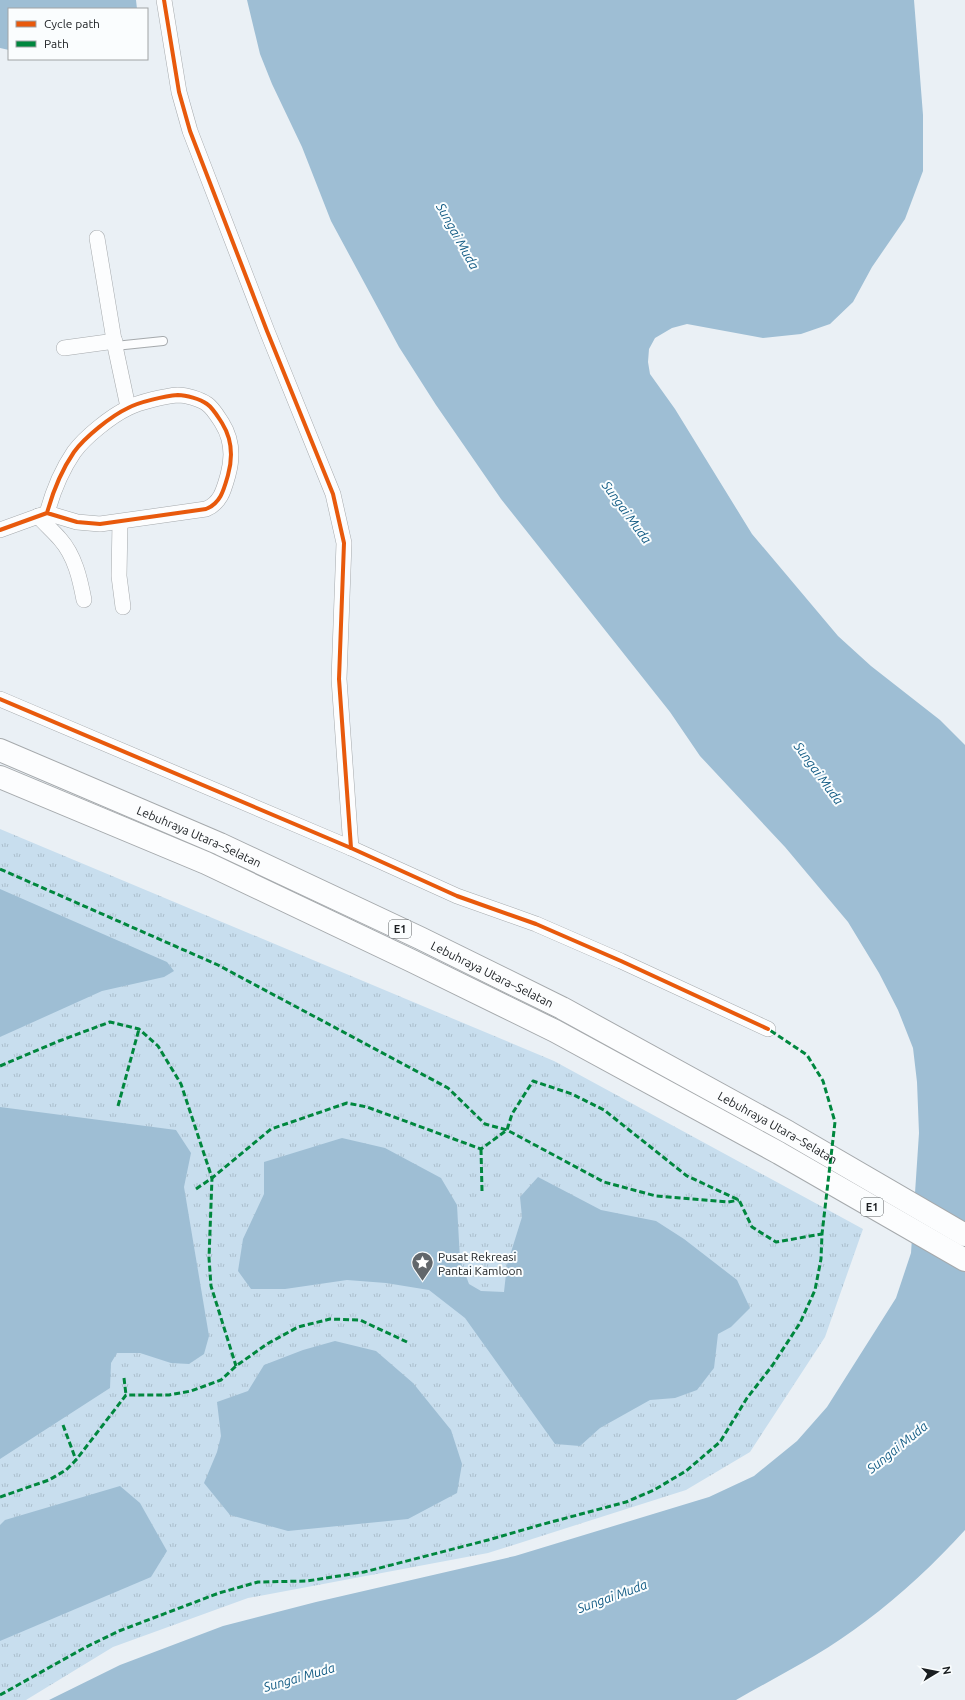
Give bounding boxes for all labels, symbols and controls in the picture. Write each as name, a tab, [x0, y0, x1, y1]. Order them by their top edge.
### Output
legend	[8, 8, 148, 60]
text: Cycle path	[44, 17, 100, 30]
text: Path	[44, 37, 69, 50]
water label: Sungai Muda	[434, 200, 482, 272]
water label: Sungai Muda	[599, 477, 654, 546]
water label: Sungai Muda	[791, 738, 846, 807]
street label: Lebuhraya Utara–Selatan	[135, 803, 264, 869]
road number: E1	[389, 920, 411, 938]
street label: Lebuhraya Utara–Selatan	[429, 938, 556, 1009]
street label: Lebuhraya Utara–Selatan	[716, 1088, 840, 1166]
road number: E1	[861, 1198, 883, 1216]
place icon: Pusat Rekreasi Pantai Kamloon	[409, 1250, 435, 1283]
place label: Pusat Rekreasi Pantai Kamloon	[438, 1250, 522, 1277]
water label: Sungai Muda	[863, 1418, 930, 1476]
water label: Sungai Muda	[574, 1577, 649, 1615]
north arrow	[917, 1652, 957, 1692]
water label: Sungai Muda	[261, 1660, 336, 1694]
text: N	[940, 1665, 953, 1675]

